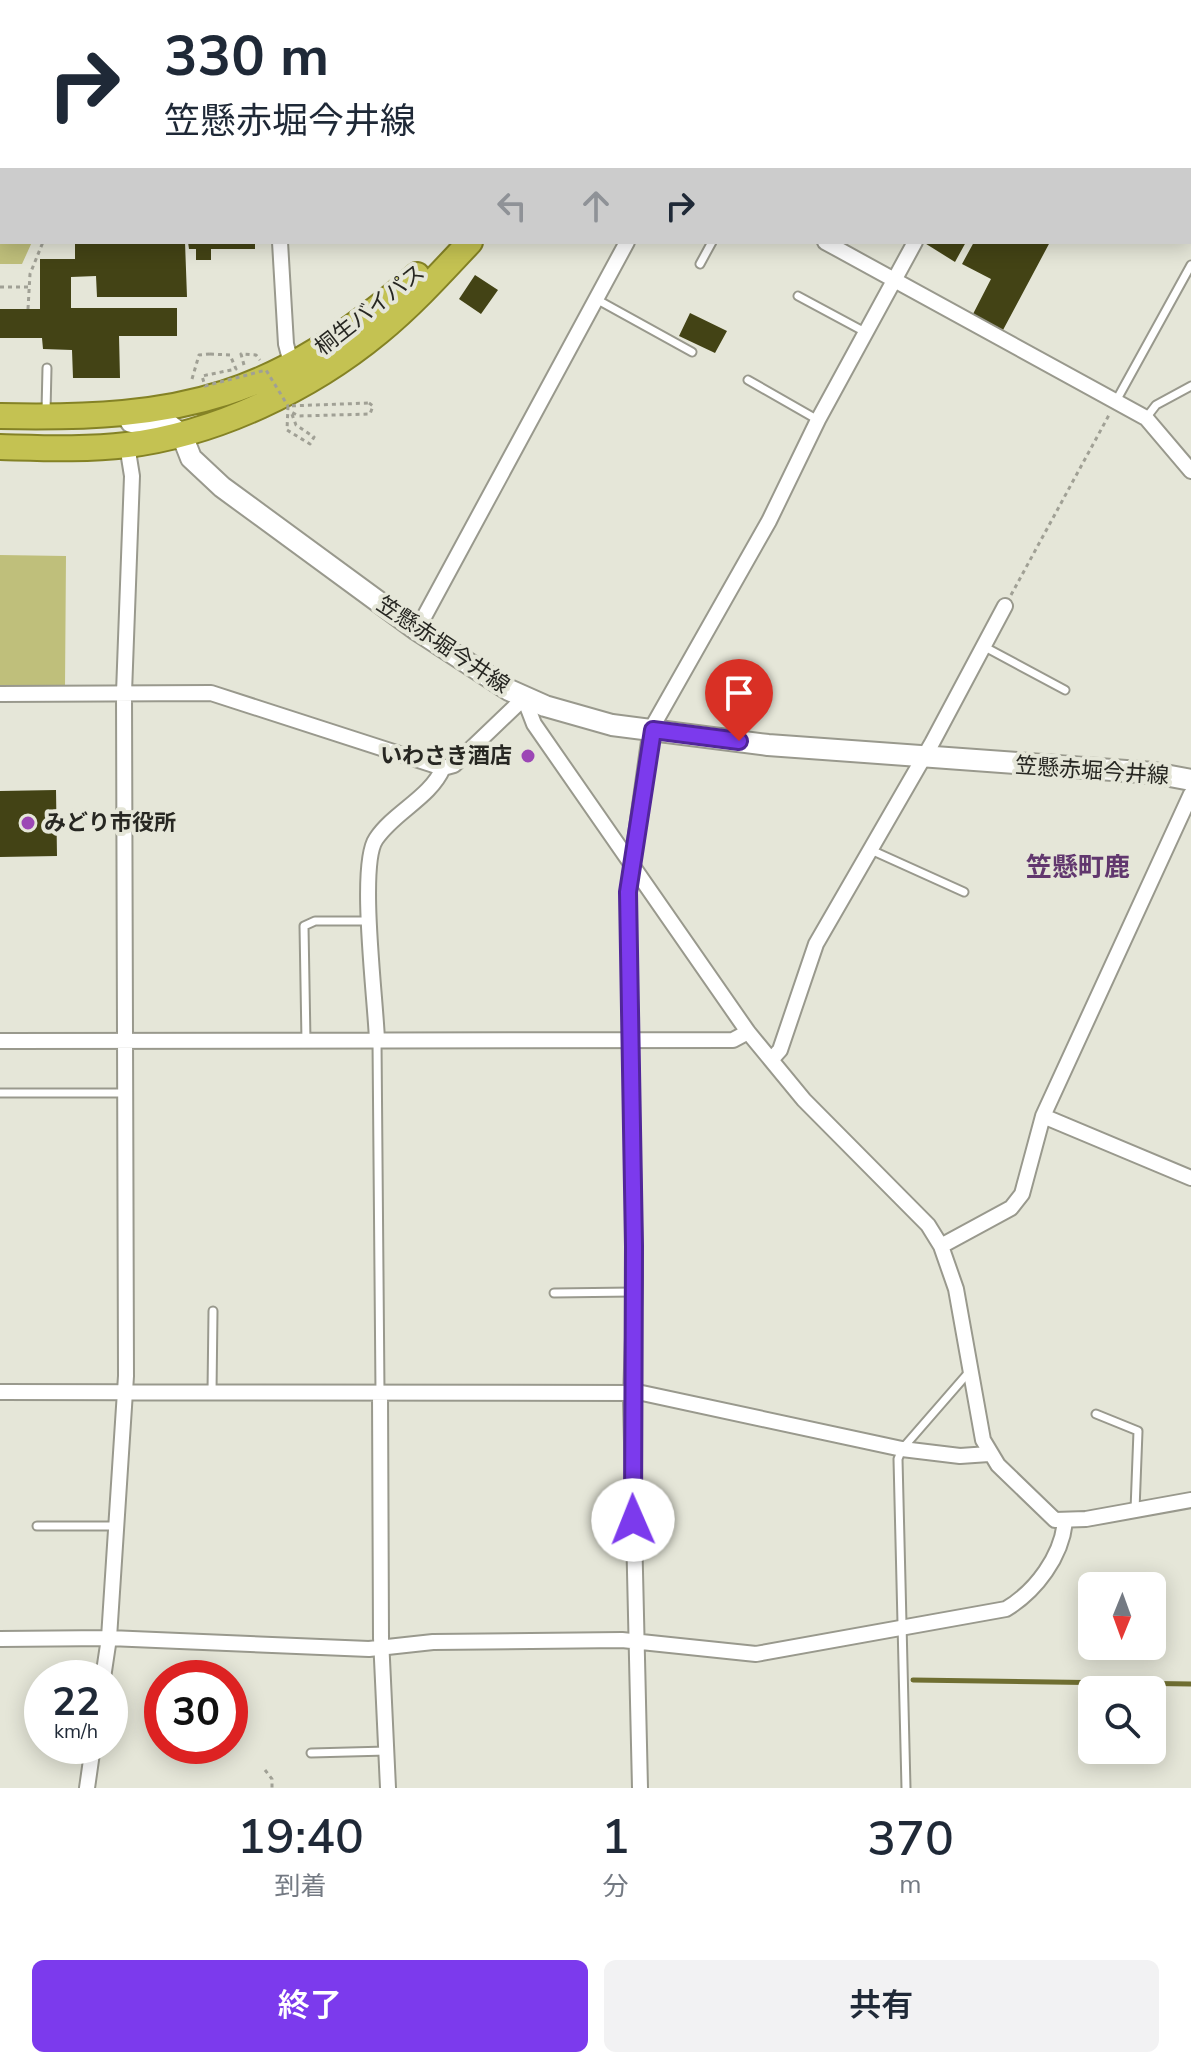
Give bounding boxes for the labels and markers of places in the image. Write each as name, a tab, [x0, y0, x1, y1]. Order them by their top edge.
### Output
pin	[705, 659, 773, 741]
place label: いわさき酒店	[380, 741, 512, 771]
marker: いわさき酒店	[519, 747, 537, 765]
place label: みどり市役所	[44, 808, 176, 838]
marker: みどり市役所	[19, 814, 37, 832]

